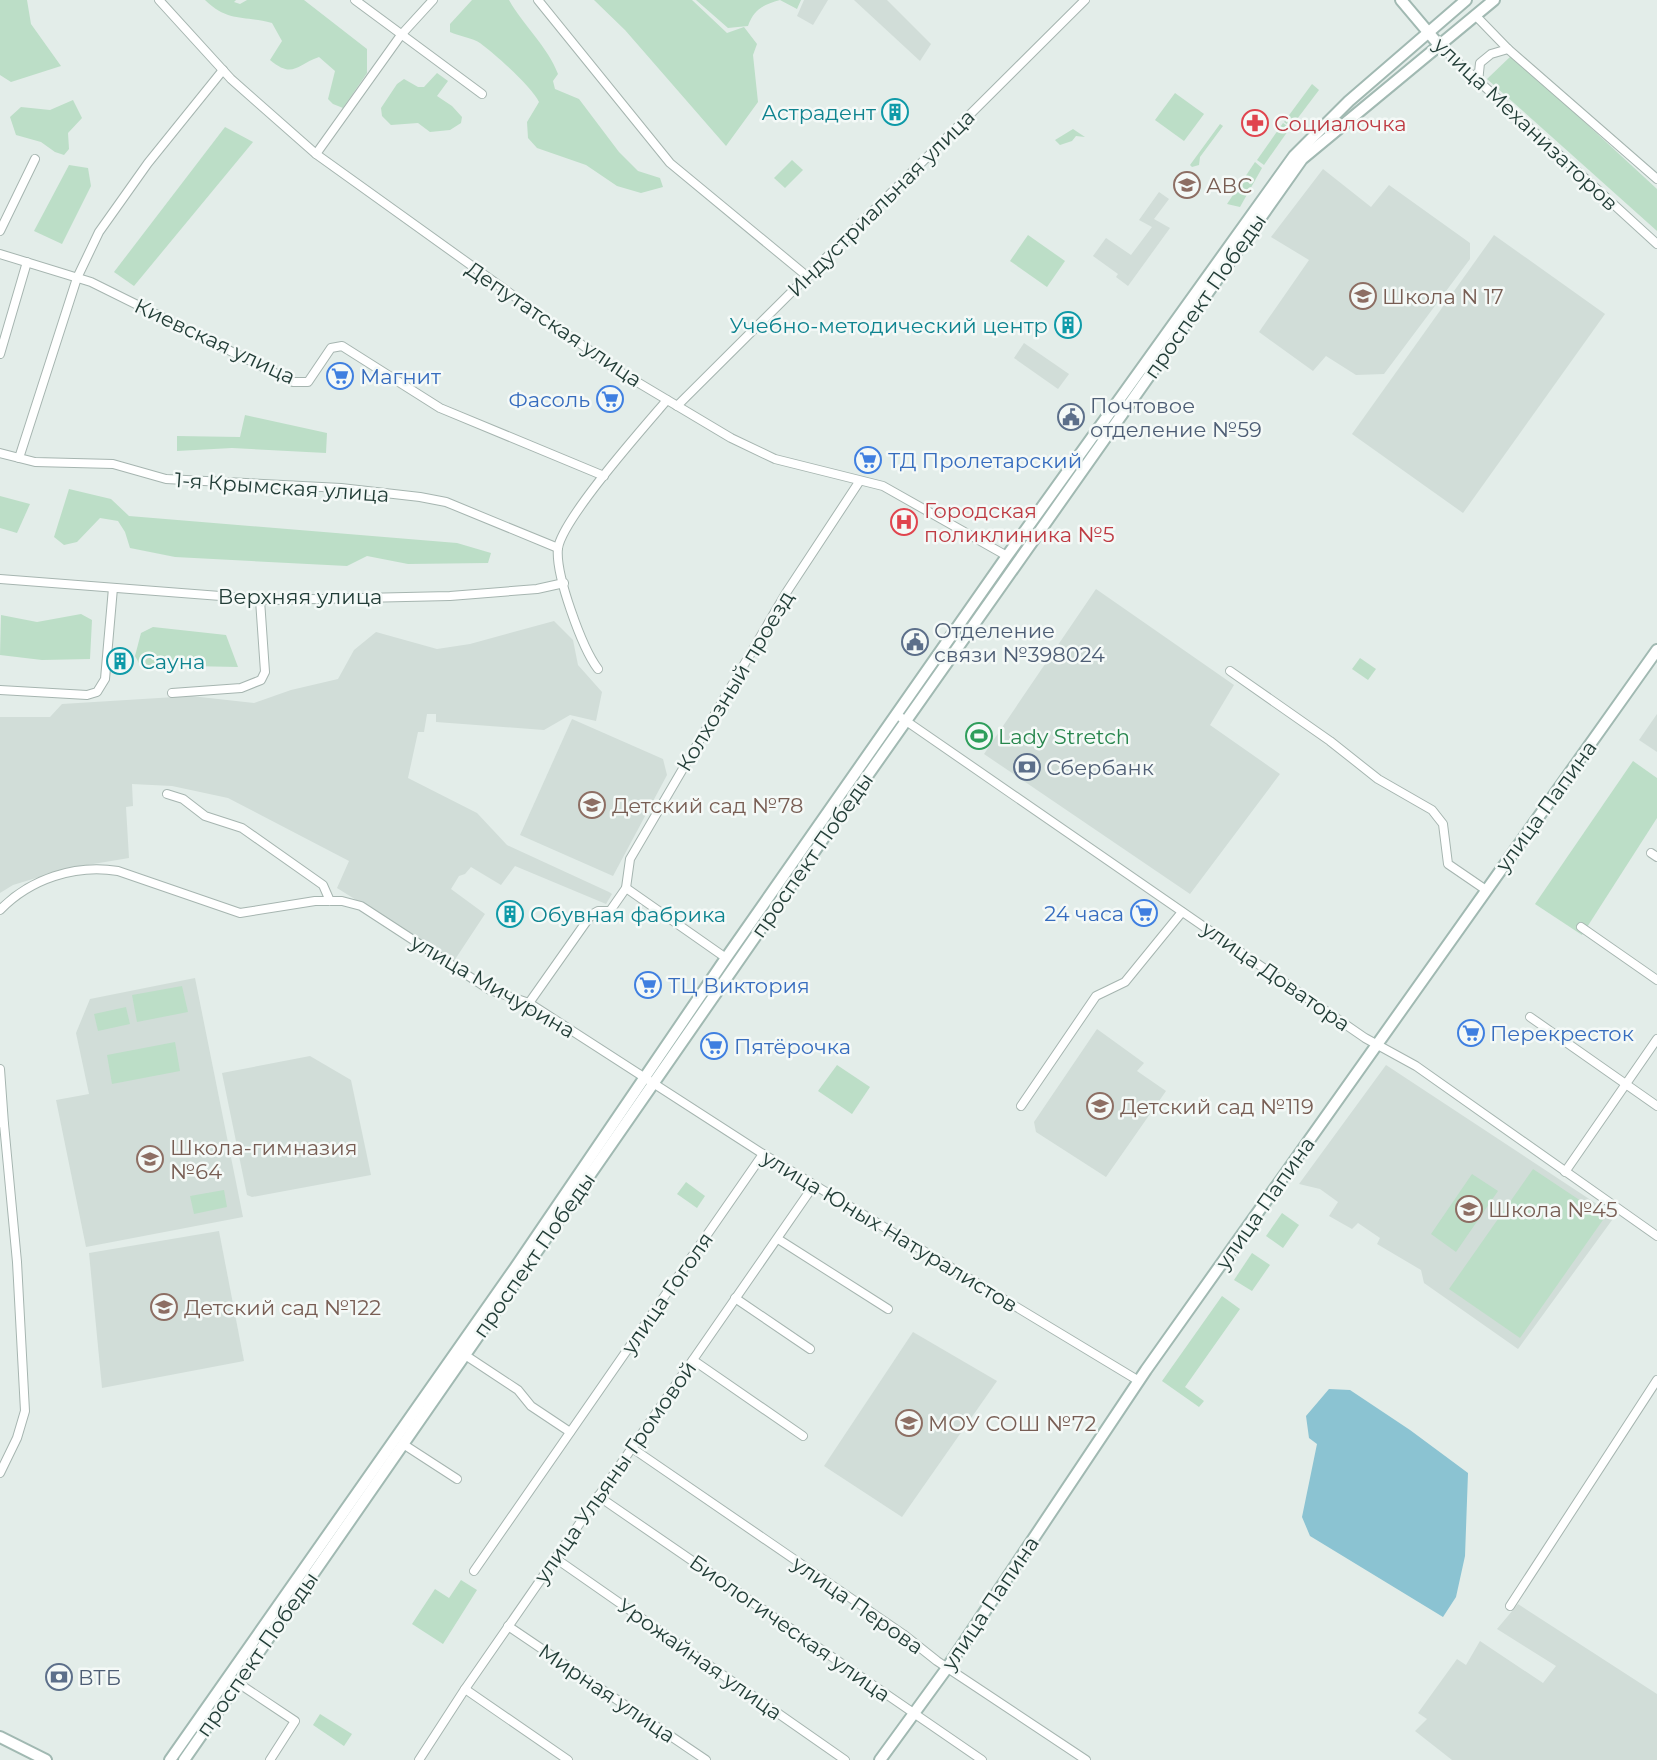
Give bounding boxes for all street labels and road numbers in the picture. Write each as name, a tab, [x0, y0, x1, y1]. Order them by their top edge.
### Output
street label: улица Механизаторов	[1428, 32, 1623, 216]
street label: Индустриальная улица	[782, 104, 980, 302]
street label: проспект Победы	[1139, 209, 1271, 383]
street label: Депутатская улица	[461, 256, 647, 392]
street label: Киевская улица	[131, 293, 299, 389]
street label: 1-я Крымская улица	[174, 467, 390, 507]
street label: Верхняя улица	[218, 584, 382, 609]
street label: Колхозный проезд	[671, 586, 799, 776]
street label: улица Папина	[1490, 736, 1602, 877]
street label: проспект Победы	[746, 768, 878, 942]
street label: улица Доватора	[1196, 915, 1355, 1036]
street label: улица Мичурина	[406, 928, 579, 1043]
street label: улица Папина	[1210, 1132, 1320, 1275]
street label: улица Юных Натуралистов	[757, 1144, 1022, 1317]
street label: проспект Победы	[468, 1168, 600, 1342]
street label: улица Гоголя	[615, 1227, 718, 1359]
street label: улица Ульяны Громовой	[528, 1356, 701, 1589]
street label: улица Папина	[936, 1531, 1044, 1675]
street label: Биологическая улица	[685, 1549, 895, 1707]
street label: улица Перова	[787, 1550, 928, 1659]
street label: проспект Победы	[191, 1567, 323, 1741]
street label: Урожайная улица	[613, 1593, 787, 1725]
street label: Мирная улица	[534, 1638, 680, 1748]

